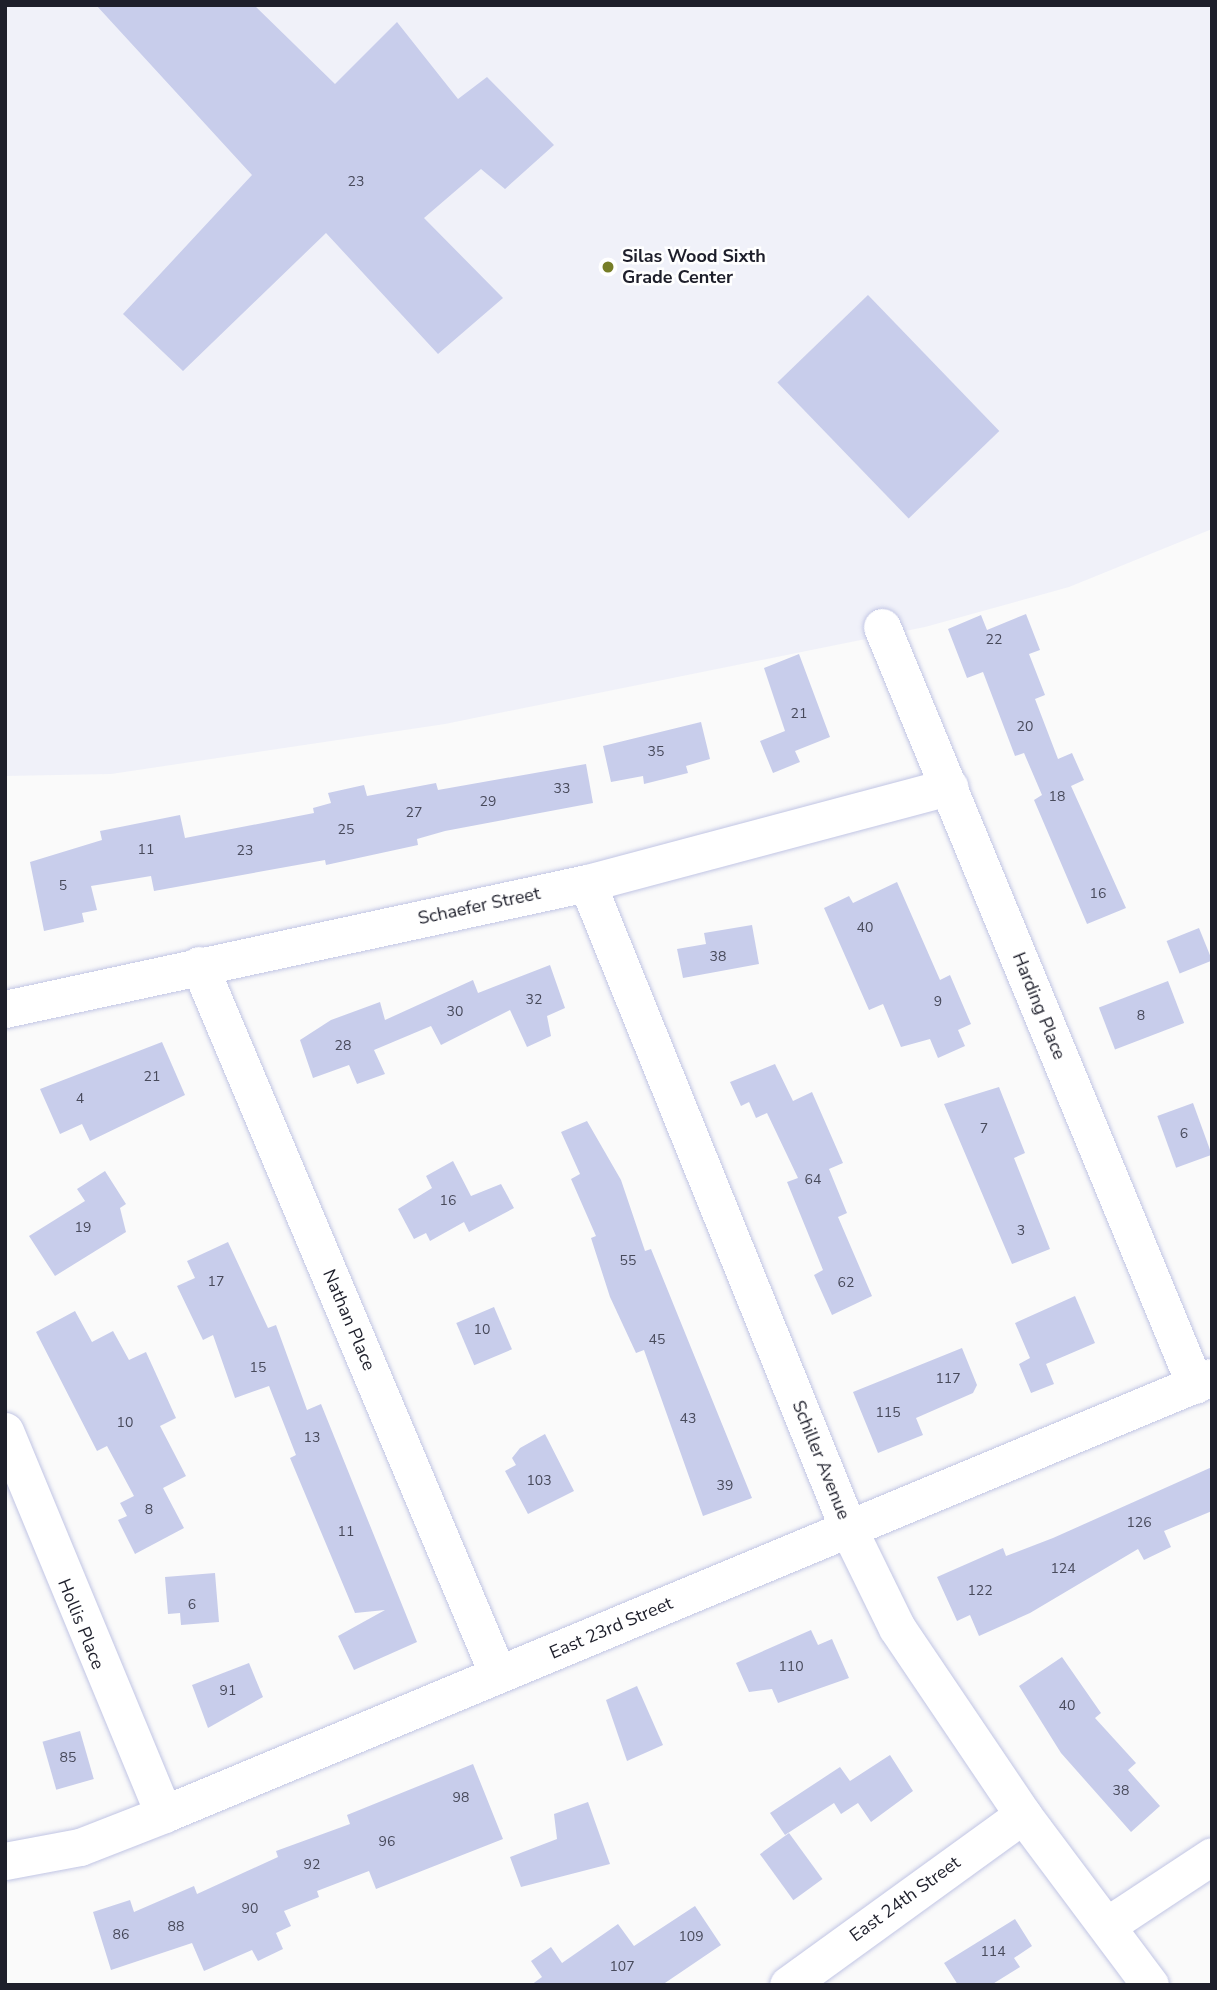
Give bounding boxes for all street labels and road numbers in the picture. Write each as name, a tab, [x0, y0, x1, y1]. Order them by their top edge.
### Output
street label: Schaefer Street	[416, 883, 542, 929]
street label: Harding Place	[1008, 949, 1070, 1063]
street label: Nathan Place	[318, 1266, 380, 1374]
street label: Schiller Avenue	[787, 1397, 855, 1523]
street label: Hollis Place	[53, 1576, 109, 1672]
street label: East 23rd Street	[546, 1592, 676, 1664]
street label: East 24th Street	[846, 1852, 964, 1946]

